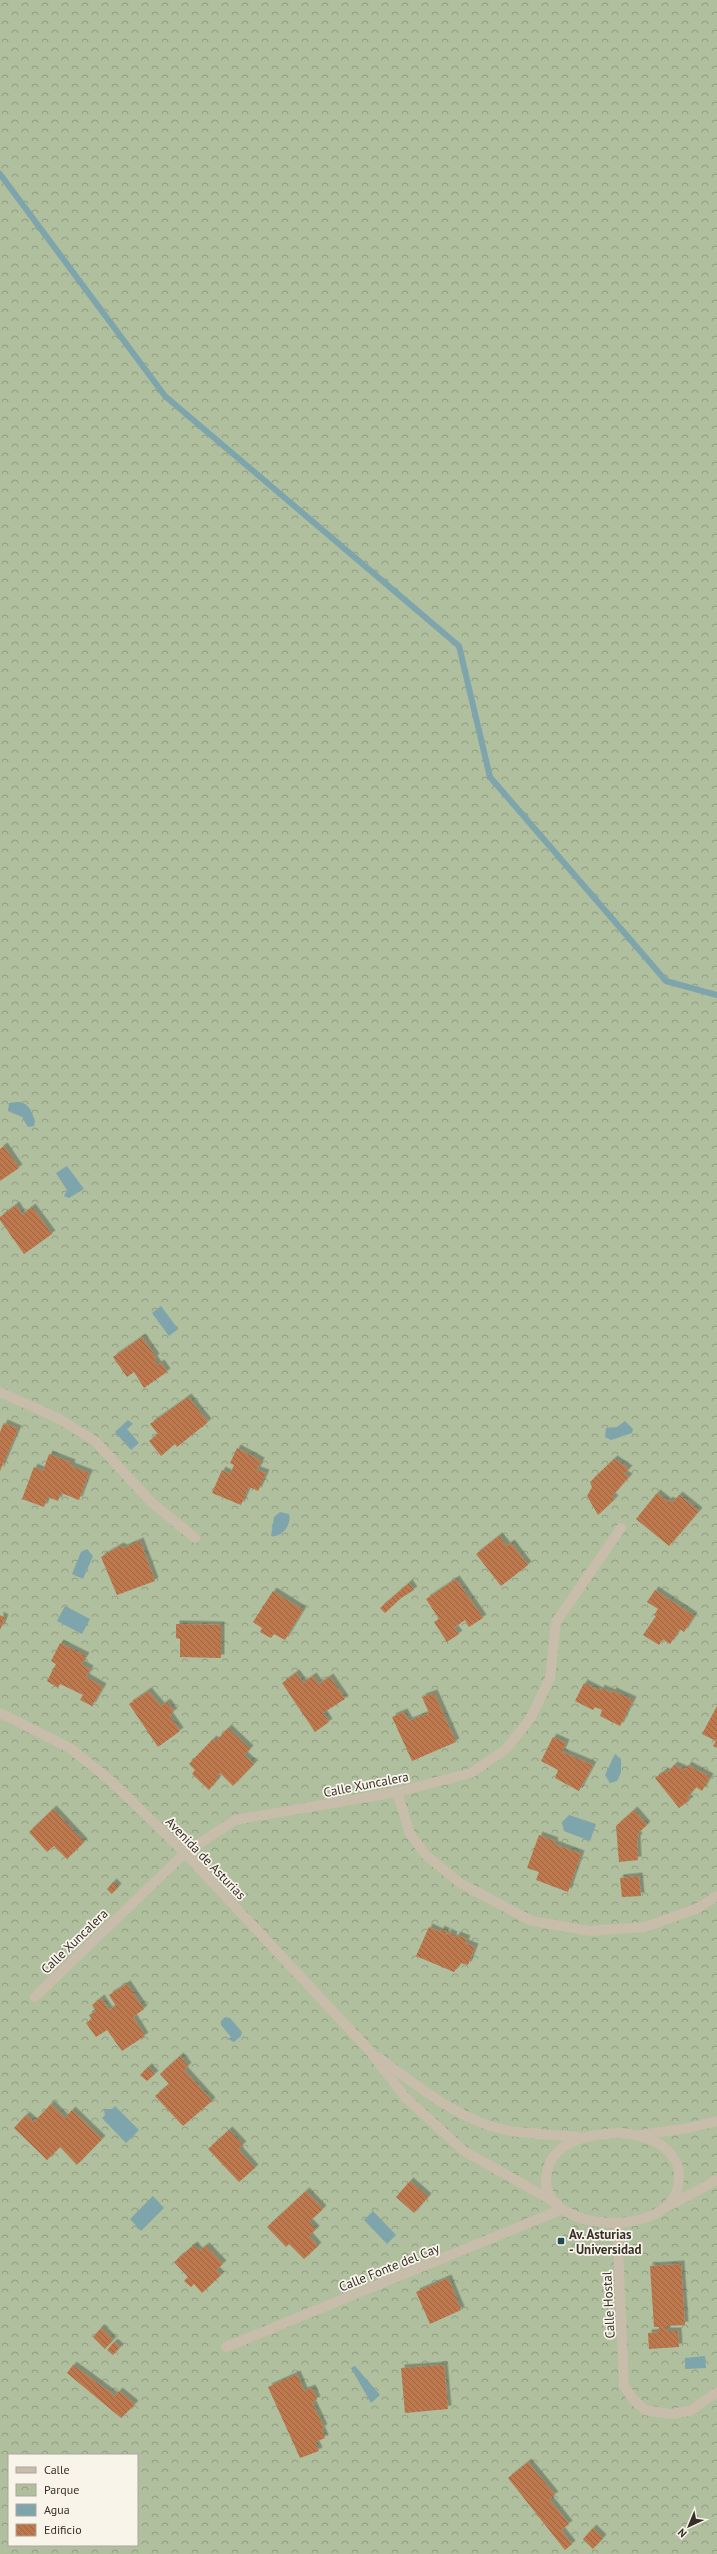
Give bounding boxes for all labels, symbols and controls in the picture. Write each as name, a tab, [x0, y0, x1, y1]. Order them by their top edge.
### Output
street label: Calle Xuncalera	[322, 1768, 410, 1801]
street label: Avenida de Asturias	[162, 1813, 249, 1903]
street label: Calle Xuncalera	[37, 1905, 111, 1977]
place label: Av. Asturias - Universidad	[569, 2226, 641, 2258]
marker: Av. Asturias - Universidad	[556, 2236, 566, 2246]
street label: Calle Fonte del Cay	[336, 2240, 442, 2295]
street label: Calle Hostal	[598, 2271, 619, 2339]
legend	[8, 2454, 138, 2546]
text: Calle	[44, 2462, 70, 2477]
text: Parque	[44, 2482, 79, 2497]
text: Agua	[44, 2502, 70, 2517]
north arrow	[669, 2506, 709, 2546]
text: Edificio	[44, 2522, 82, 2537]
text: N	[675, 2526, 690, 2541]

